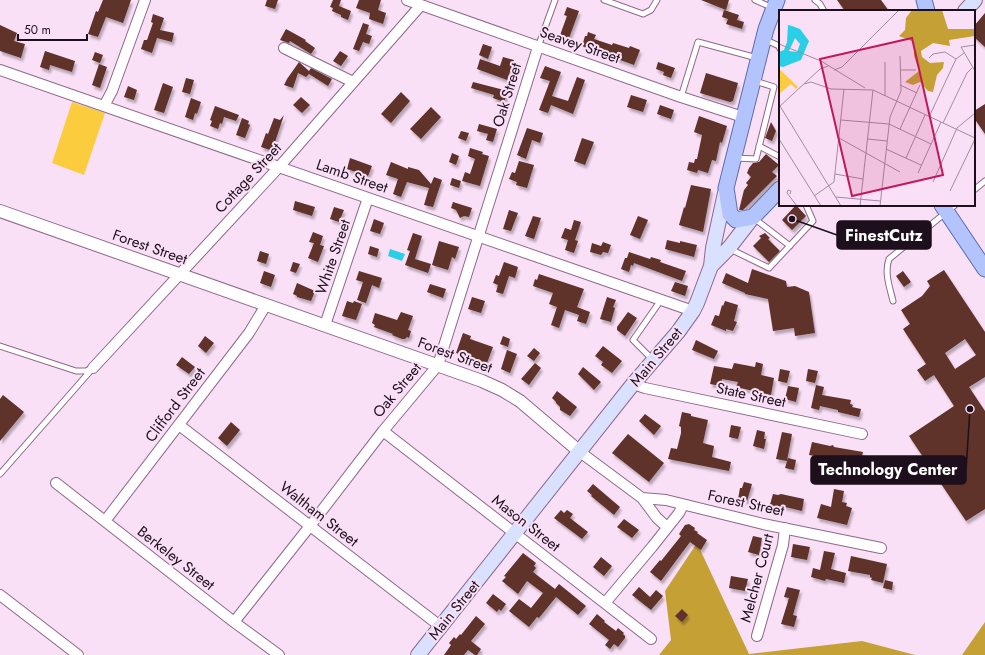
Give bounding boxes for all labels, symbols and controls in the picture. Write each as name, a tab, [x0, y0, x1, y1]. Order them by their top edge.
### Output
inset map	[779, 10, 975, 206]
scale bar	[18, 16, 87, 42]
text: 50 m	[24, 21, 51, 39]
street label: Seavey Street	[537, 21, 624, 69]
street label: Oak Street	[487, 60, 527, 130]
street label: Cottage Street	[209, 138, 287, 218]
street label: Lamb Street	[313, 153, 391, 199]
street label: White Street	[310, 216, 356, 298]
callout: FinestCutz	[837, 221, 931, 249]
street label: Forest Street	[110, 224, 191, 270]
text: FinestCutz	[845, 224, 924, 247]
street label: Main Street	[625, 322, 688, 391]
street label: Forest Street	[415, 331, 496, 379]
street label: Oak Street	[367, 357, 427, 422]
street label: Clifford Street	[140, 363, 211, 447]
street label: State Street	[714, 377, 788, 413]
callout: Technology Center	[811, 456, 966, 484]
text: Technology Center	[818, 458, 958, 481]
street label: Waltham Street	[275, 476, 363, 552]
street label: Forest Street	[706, 484, 787, 522]
street label: Mason Street	[487, 489, 565, 557]
street label: Berkeley Street	[133, 521, 220, 596]
street label: Melcher Court	[735, 531, 779, 625]
street label: Main Street	[423, 575, 485, 645]

